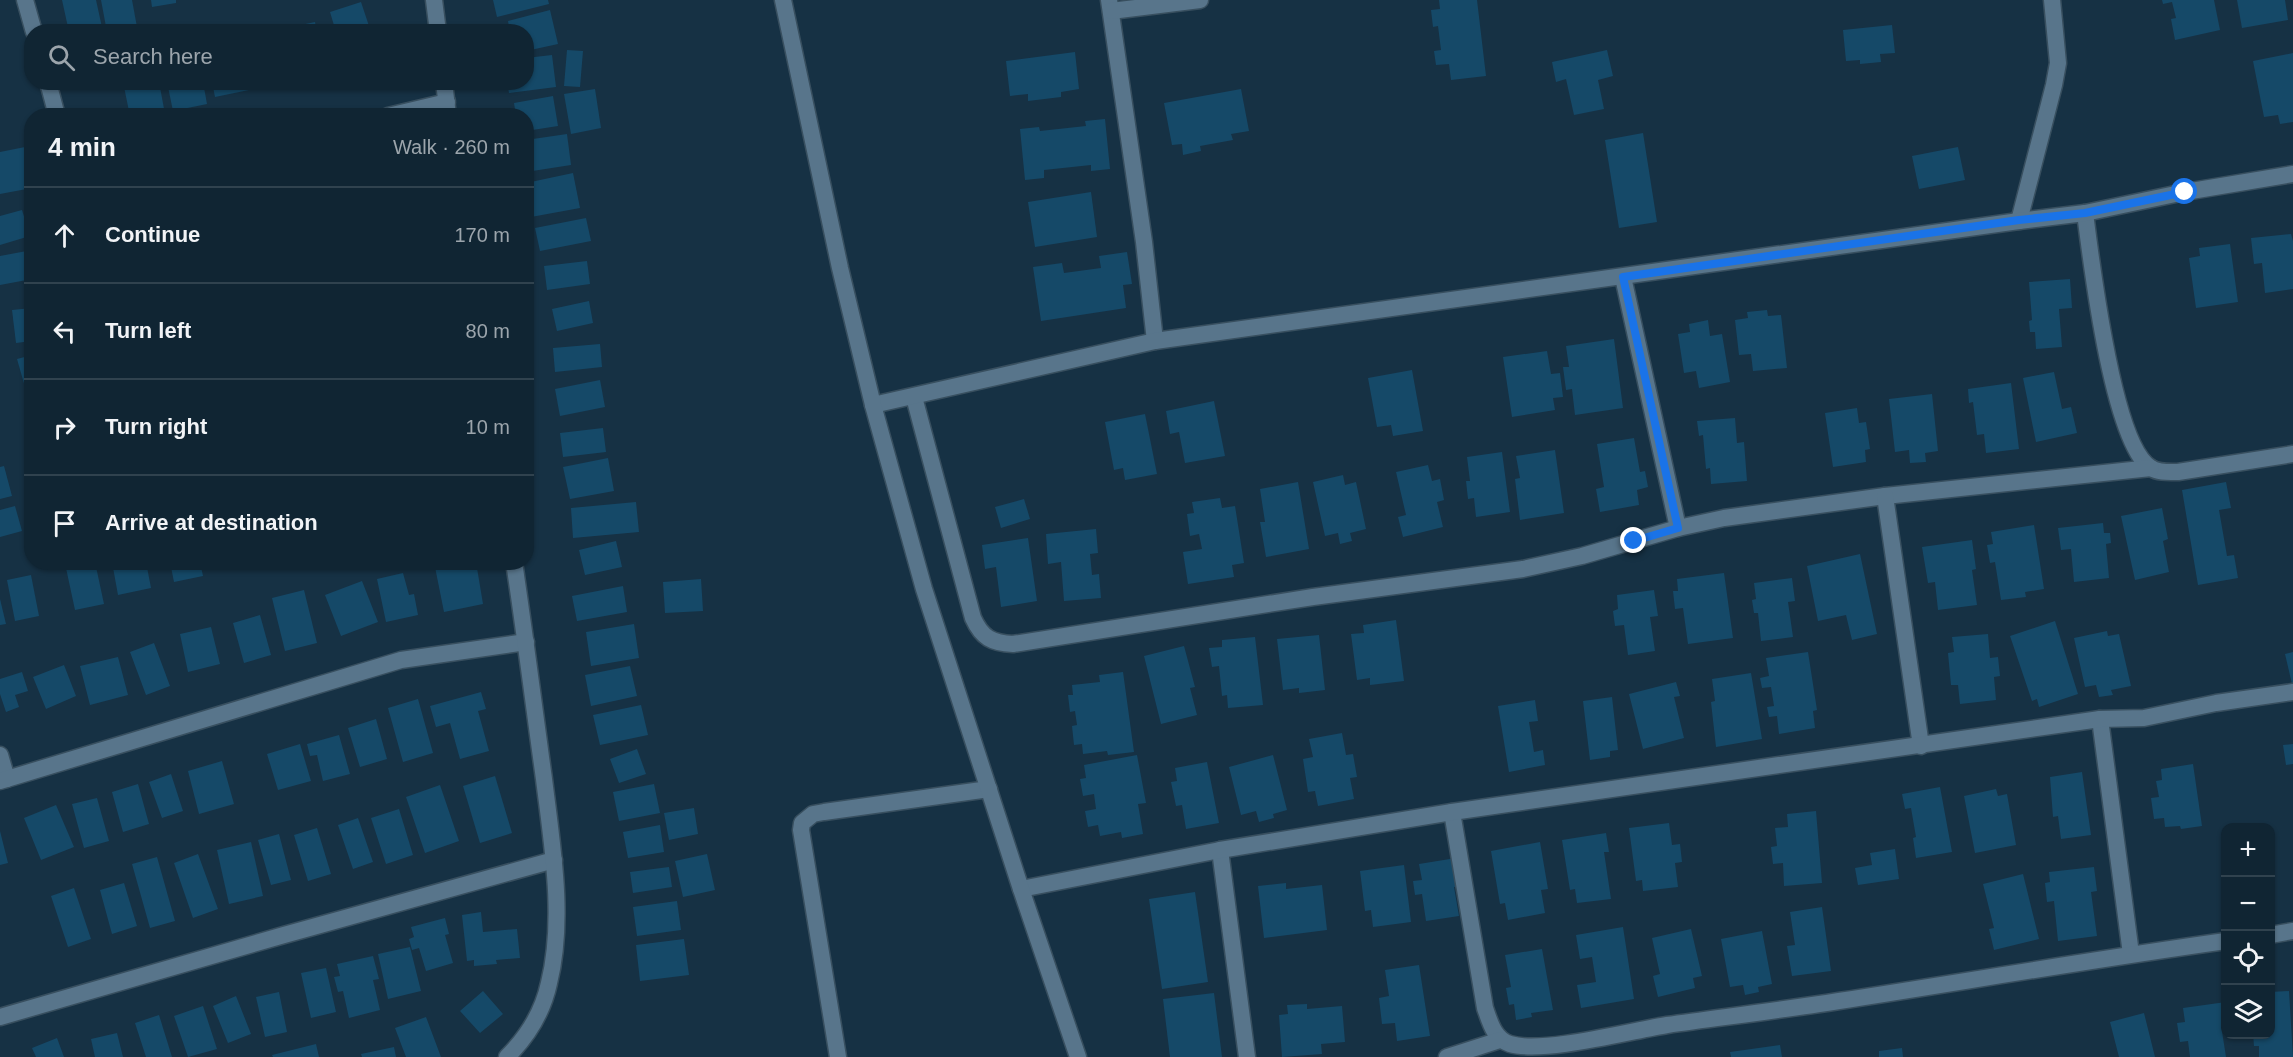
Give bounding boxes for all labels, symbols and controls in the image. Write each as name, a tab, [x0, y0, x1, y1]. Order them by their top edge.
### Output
search box	[24, 24, 534, 90]
icon: search	[45, 41, 78, 74]
text: Search here	[93, 44, 213, 69]
text: 4 min	[48, 132, 116, 162]
text: Walk · 260 m	[393, 136, 510, 158]
route start	[2171, 178, 2197, 204]
icon: ahead	[48, 219, 81, 252]
text: Continue	[105, 222, 200, 247]
text: 170 m	[454, 224, 510, 246]
icon: left	[48, 315, 81, 348]
text: Turn left	[105, 318, 191, 343]
text: 80 m	[466, 320, 510, 342]
icon: right	[48, 411, 81, 444]
text: Turn right	[105, 414, 207, 439]
text: 10 m	[466, 416, 510, 438]
icon: arrive	[48, 507, 81, 540]
text: Arrive at destination	[105, 510, 318, 535]
route end	[1620, 527, 1646, 553]
map controls	[2221, 823, 2275, 1039]
button: +	[2221, 823, 2275, 877]
button: −	[2221, 877, 2275, 931]
button: locate	[2221, 931, 2275, 985]
button: layers	[2221, 985, 2275, 1039]

